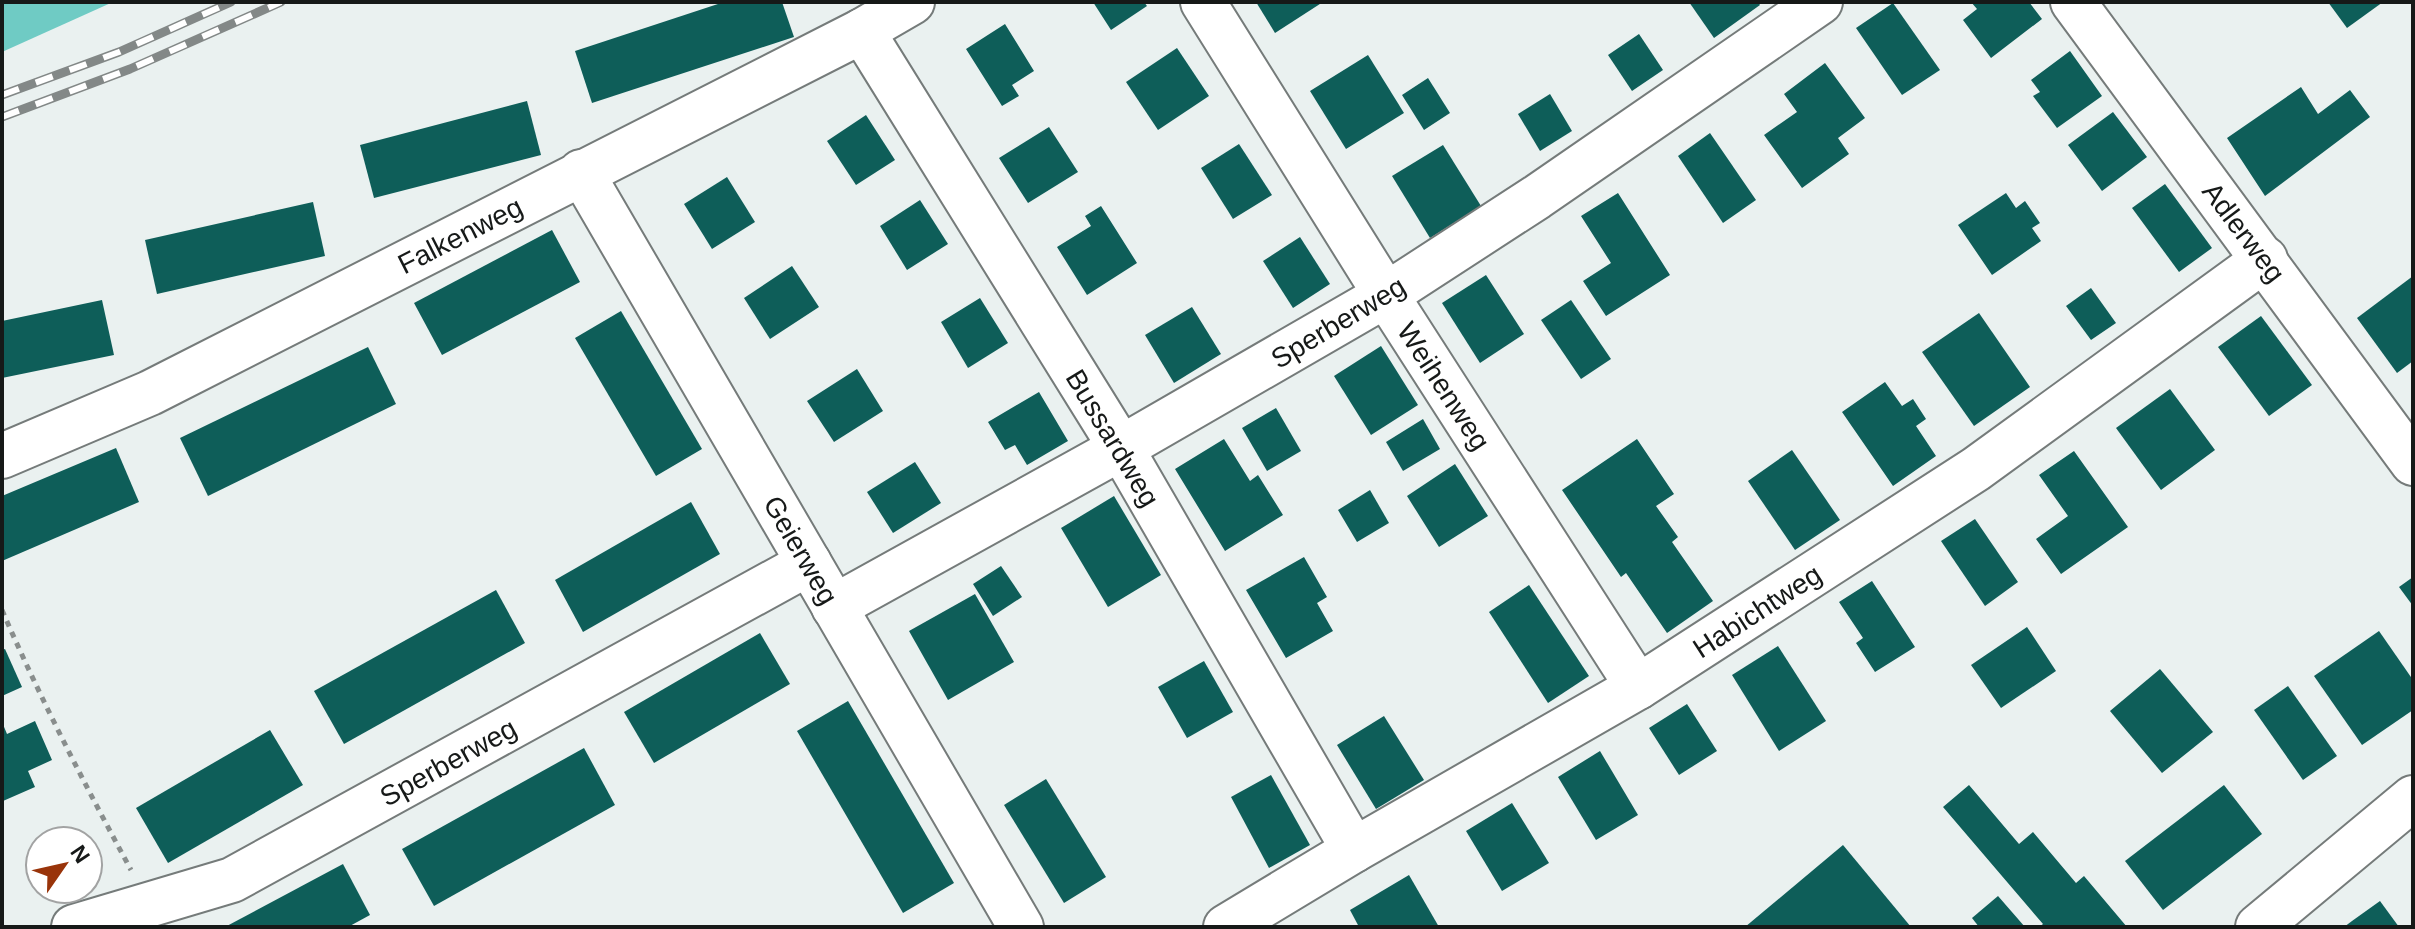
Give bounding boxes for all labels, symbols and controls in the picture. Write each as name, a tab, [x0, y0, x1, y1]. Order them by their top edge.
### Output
street label: Adlerweg	[2196, 176, 2291, 288]
street label: Falkenweg	[393, 191, 528, 280]
street label: Sperberweg	[1266, 270, 1411, 375]
street label: Weihenweg	[1391, 317, 1496, 456]
street label: Bussardweg	[1060, 364, 1166, 512]
street label: Geierweg	[757, 491, 844, 610]
street label: Habichtweg	[1687, 559, 1827, 664]
street label: Sperberweg	[375, 712, 522, 813]
north arrow	[24, 825, 104, 905]
text: N	[65, 841, 95, 868]

